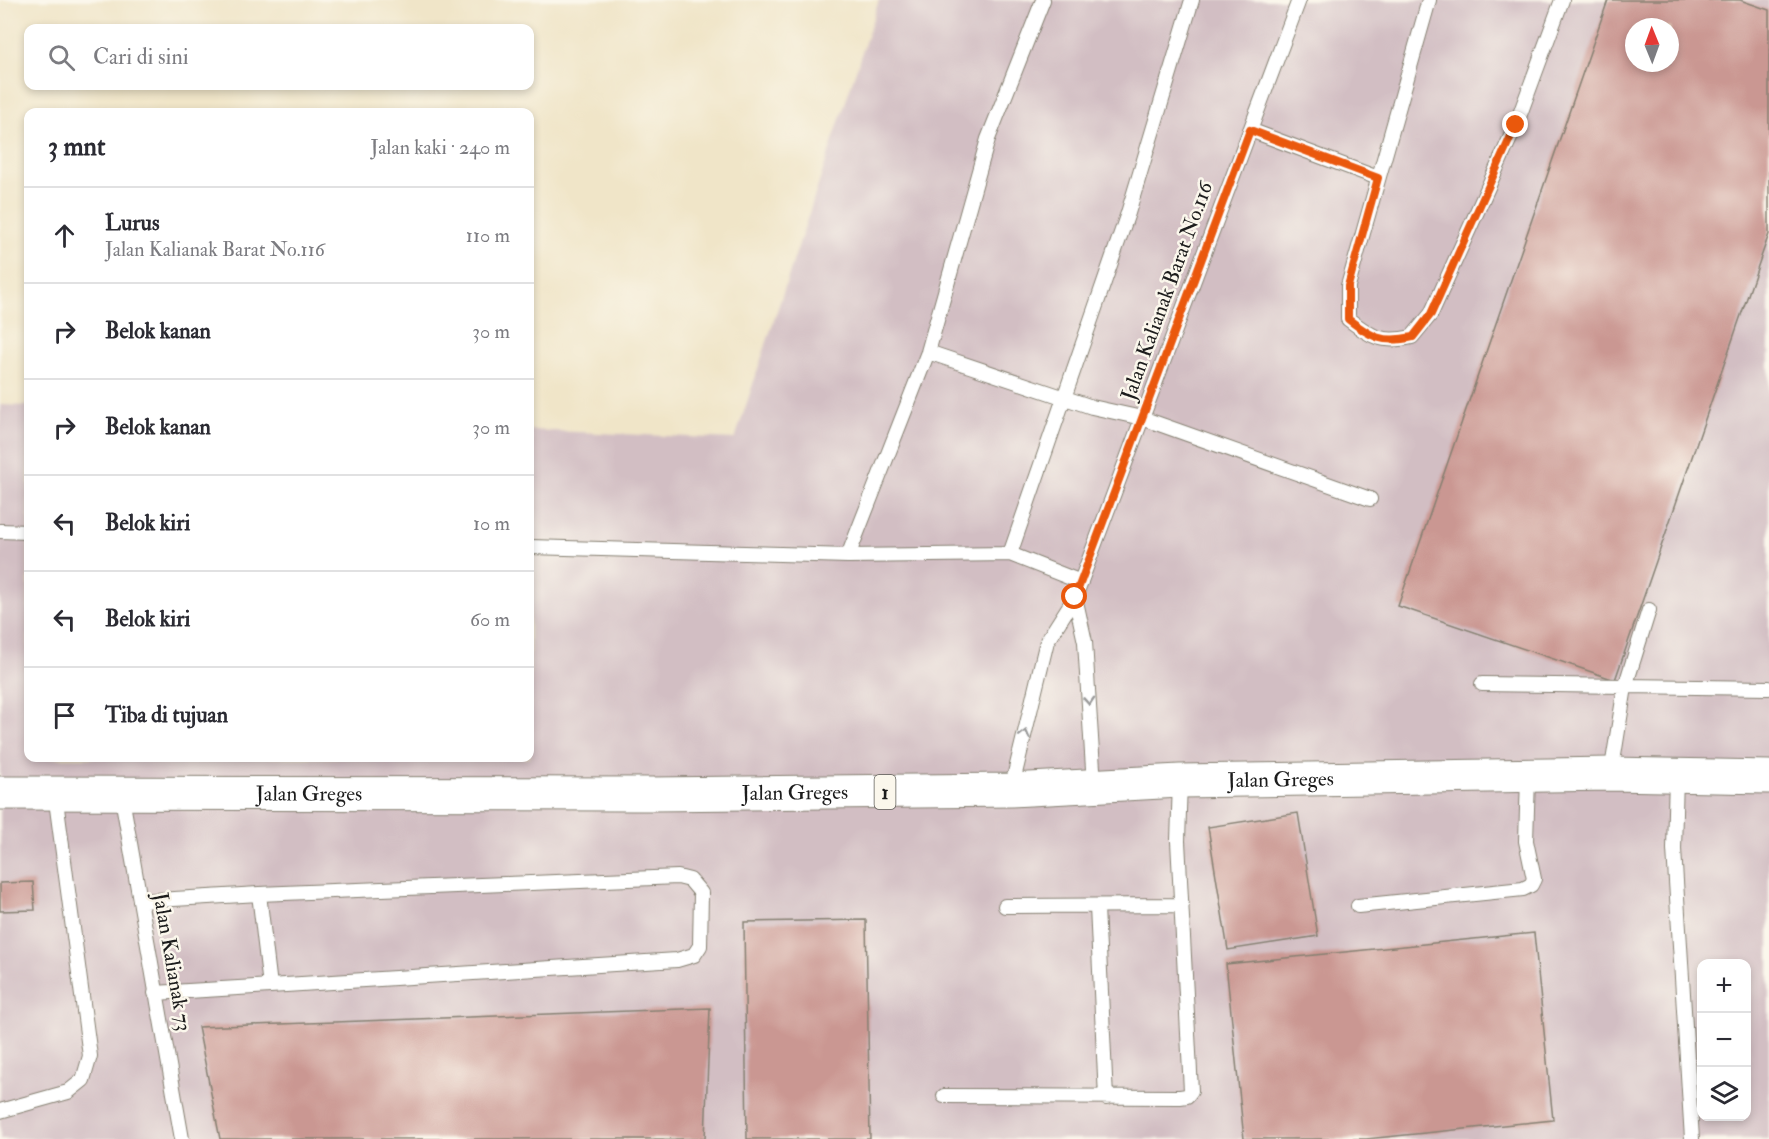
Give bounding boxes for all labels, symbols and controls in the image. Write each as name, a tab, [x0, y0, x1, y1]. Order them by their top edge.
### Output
north arrow	[1625, 18, 1679, 72]
search box	[24, 24, 534, 90]
icon: search	[45, 41, 78, 74]
text: Cari di sini	[93, 43, 189, 71]
route end	[1502, 111, 1528, 137]
text: 3 mnt	[48, 131, 105, 163]
text: Jalan kaki · 240 m	[370, 135, 510, 160]
street label: Jalan Kalianak Barat No.116	[1114, 177, 1220, 405]
text: Lurus	[105, 209, 159, 237]
icon: ahead	[48, 219, 81, 252]
text: 110 m	[466, 223, 510, 248]
text: Jalan Kalianak Barat No.116	[105, 237, 325, 262]
icon: right	[48, 315, 81, 348]
text: Belok kanan	[105, 317, 211, 345]
text: 30 m	[472, 319, 510, 344]
icon: right	[48, 411, 81, 444]
text: Belok kanan	[105, 413, 211, 441]
text: 30 m	[472, 415, 510, 440]
icon: left	[48, 507, 81, 540]
text: Belok kiri	[105, 509, 190, 537]
text: 10 m	[473, 511, 510, 536]
route start	[1061, 583, 1087, 609]
icon: left	[48, 603, 81, 636]
text: Belok kiri	[105, 605, 190, 633]
text: 60 m	[470, 607, 510, 632]
one-way arrow	[1082, 696, 1095, 705]
icon: arrive	[48, 699, 81, 732]
text: Tiba di tujuan	[105, 701, 228, 729]
one-way arrow	[1017, 729, 1030, 739]
street label: Jalan Greges	[1226, 765, 1334, 794]
road number: 1	[874, 775, 896, 809]
street label: Jalan Greges	[741, 778, 848, 807]
street label: Jalan Greges	[255, 780, 362, 807]
street label: Jalan Kalianak 73	[146, 889, 197, 1034]
map controls	[1697, 959, 1751, 1121]
button: +	[1697, 959, 1751, 1013]
button: −	[1697, 1013, 1751, 1067]
button: layers	[1697, 1067, 1751, 1121]

